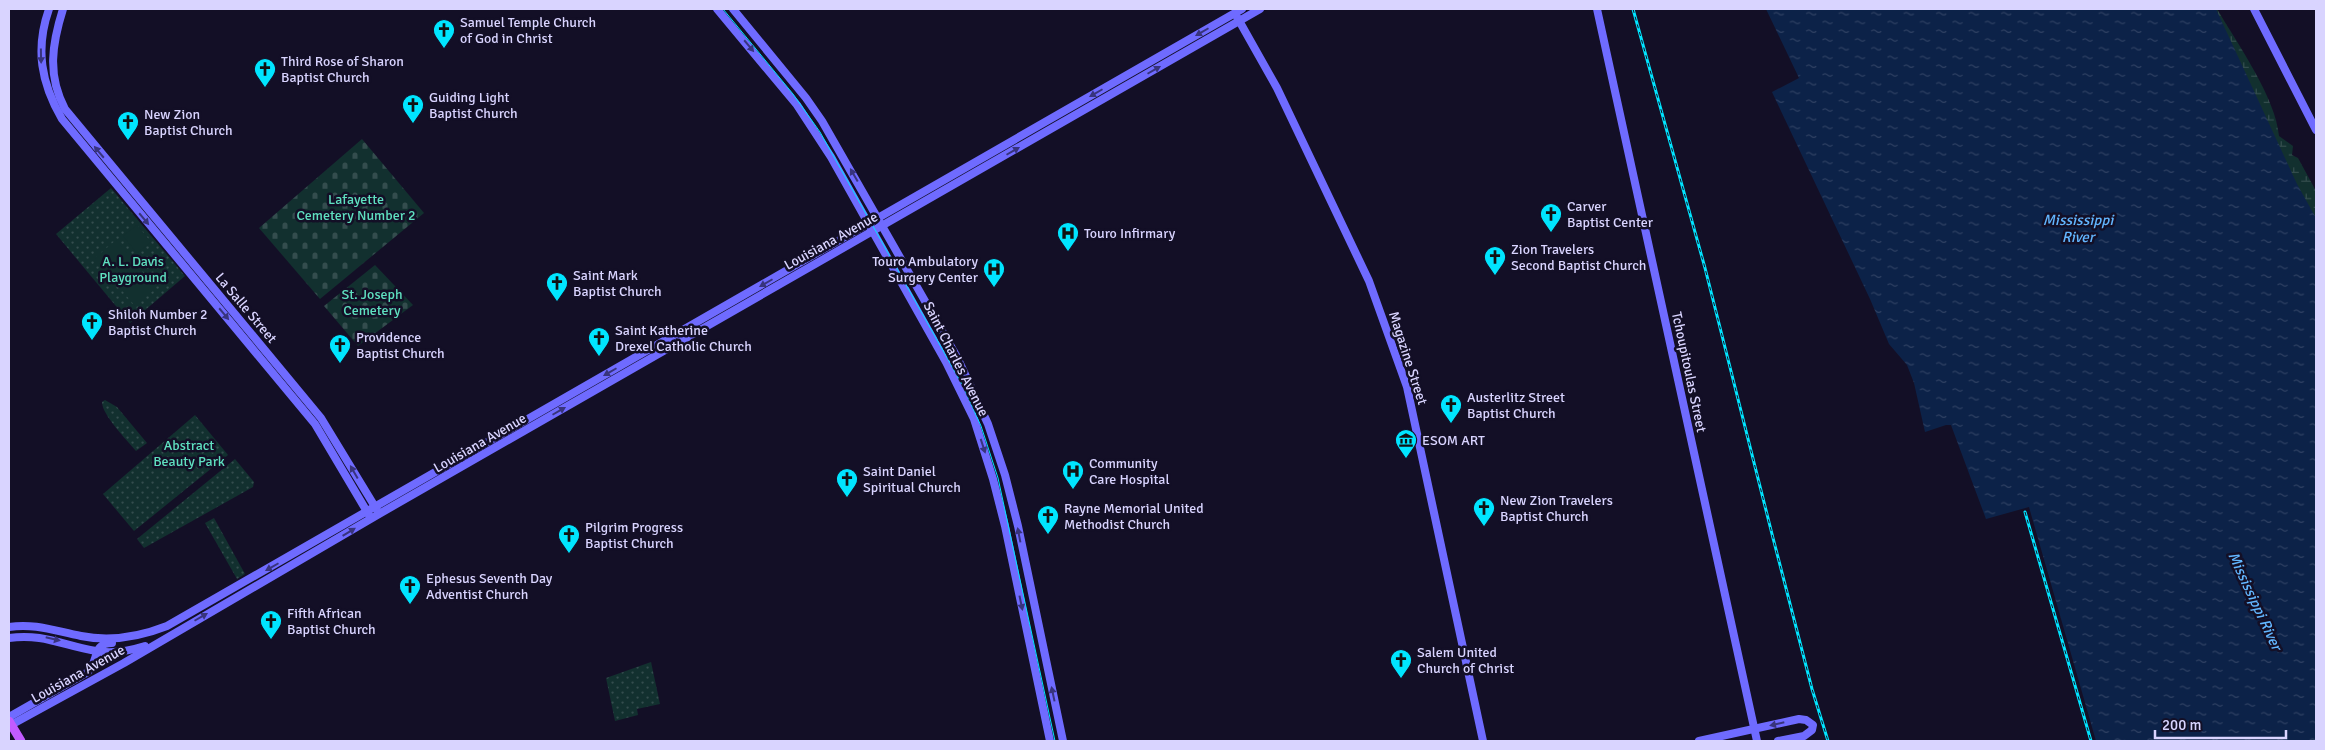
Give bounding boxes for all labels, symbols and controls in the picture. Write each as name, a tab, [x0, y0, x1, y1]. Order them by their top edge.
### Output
place label: Samuel Temple Church of God in Christ	[460, 14, 596, 47]
church icon: Samuel Temple Church of God in Christ	[432, 18, 456, 49]
one-way arrow	[1195, 28, 1208, 37]
one-way arrow	[743, 39, 754, 52]
one-way arrow	[37, 49, 45, 65]
place label: Third Rose of Sharon Baptist Church	[281, 53, 404, 86]
church icon: Third Rose of Sharon Baptist Church	[253, 57, 277, 88]
one-way arrow	[1147, 66, 1161, 74]
place label: Guiding Light Baptist Church	[429, 89, 518, 122]
one-way arrow	[1090, 89, 1103, 98]
church icon: Guiding Light Baptist Church	[401, 93, 425, 124]
place label: New Zion Baptist Church	[144, 106, 233, 139]
church icon: New Zion Baptist Church	[116, 110, 140, 141]
one-way arrow	[94, 146, 105, 159]
one-way arrow	[1006, 147, 1020, 155]
one-way arrow	[850, 169, 859, 182]
park label: Lafayette Cemetery Number 2	[297, 191, 415, 224]
place label: Carver Baptist Center	[1567, 198, 1654, 231]
church icon: Carver Baptist Center	[1539, 202, 1563, 233]
street label: Louisiana Avenue	[781, 208, 881, 274]
water label: Mississippi River	[2043, 211, 2115, 246]
one-way arrow	[139, 212, 150, 225]
hospital icon: Touro Infirmary	[1056, 221, 1080, 252]
place label: Touro Infirmary	[1084, 225, 1176, 242]
place label: Zion Travelers Second Baptist Church	[1511, 241, 1646, 274]
church icon: Zion Travelers Second Baptist Church	[1483, 245, 1507, 276]
park label: A. L. Davis Playground	[99, 253, 167, 286]
place label: Touro Ambulatory Surgery Center	[872, 253, 979, 286]
hospital icon: Touro Ambulatory Surgery Center	[982, 257, 1006, 288]
place label: Saint Mark Baptist Church	[573, 267, 662, 300]
street label: La Salle Street	[212, 269, 280, 347]
church icon: Saint Mark Baptist Church	[545, 271, 569, 302]
one-way arrow	[759, 279, 774, 287]
park label: St. Joseph Cemetery	[341, 286, 403, 319]
street label: Saint Charles Avenue	[920, 299, 992, 419]
place label: Shiloh Number 2 Baptist Church	[108, 306, 208, 339]
one-way arrow	[219, 307, 230, 320]
street label: Magazine Street	[1385, 309, 1431, 407]
church icon: Shiloh Number 2 Baptist Church	[80, 310, 104, 341]
street label: Tchoupitoulas Street	[1668, 310, 1710, 434]
place label: Saint Katherine Drexel Catholic Church	[615, 322, 752, 355]
church icon: Saint Katherine Drexel Catholic Church	[587, 326, 611, 357]
place label: Providence Baptist Church	[356, 329, 445, 362]
church icon: Providence Baptist Church	[328, 333, 352, 364]
one-way arrow	[603, 368, 616, 377]
place label: Austerlitz Street Baptist Church	[1467, 389, 1565, 422]
church icon: Austerlitz Street Baptist Church	[1439, 393, 1463, 424]
one-way arrow	[552, 407, 566, 416]
street label: Louisiana Avenue	[431, 410, 529, 476]
museum icon: ESOM ART	[1394, 428, 1418, 459]
place label: ESOM ART	[1422, 432, 1485, 449]
park label: Abstract Beauty Park	[153, 437, 225, 470]
one-way arrow	[979, 438, 987, 453]
place label: Community Care Hospital	[1089, 455, 1170, 488]
hospital icon: Community Care Hospital	[1061, 459, 1085, 490]
place label: Saint Daniel Spiritual Church	[863, 463, 961, 496]
one-way arrow	[350, 466, 359, 479]
church icon: Saint Daniel Spiritual Church	[835, 467, 859, 498]
place label: New Zion Travelers Baptist Church	[1500, 492, 1613, 525]
church icon: New Zion Travelers Baptist Church	[1472, 496, 1496, 527]
place label: Rayne Memorial United Methodist Church	[1064, 500, 1204, 533]
church icon: Rayne Memorial United Methodist Church	[1036, 504, 1060, 535]
place label: Pilgrim Progress Baptist Church	[585, 519, 683, 552]
church icon: Pilgrim Progress Baptist Church	[557, 523, 581, 554]
one-way arrow	[1015, 526, 1023, 542]
one-way arrow	[342, 527, 356, 536]
water label: Mississippi River	[2224, 549, 2287, 655]
one-way arrow	[266, 562, 279, 571]
place label: Ephesus Seventh Day Adventist Church	[426, 570, 553, 603]
church icon: Ephesus Seventh Day Adventist Church	[398, 574, 422, 605]
one-way arrow	[1017, 596, 1025, 611]
place label: Fifth African Baptist Church	[287, 605, 376, 638]
church icon: Fifth African Baptist Church	[259, 609, 283, 640]
one-way arrow	[194, 613, 209, 621]
one-way arrow	[46, 635, 61, 643]
street label: Louisiana Avenue	[28, 641, 128, 707]
place label: Salem United Church of Christ	[1417, 644, 1514, 677]
church icon: Salem United Church of Christ	[1389, 648, 1413, 679]
one-way arrow	[1048, 685, 1056, 701]
scale bar	[2155, 708, 2286, 740]
text: 200 m	[2162, 716, 2202, 734]
one-way arrow	[1770, 720, 1785, 728]

